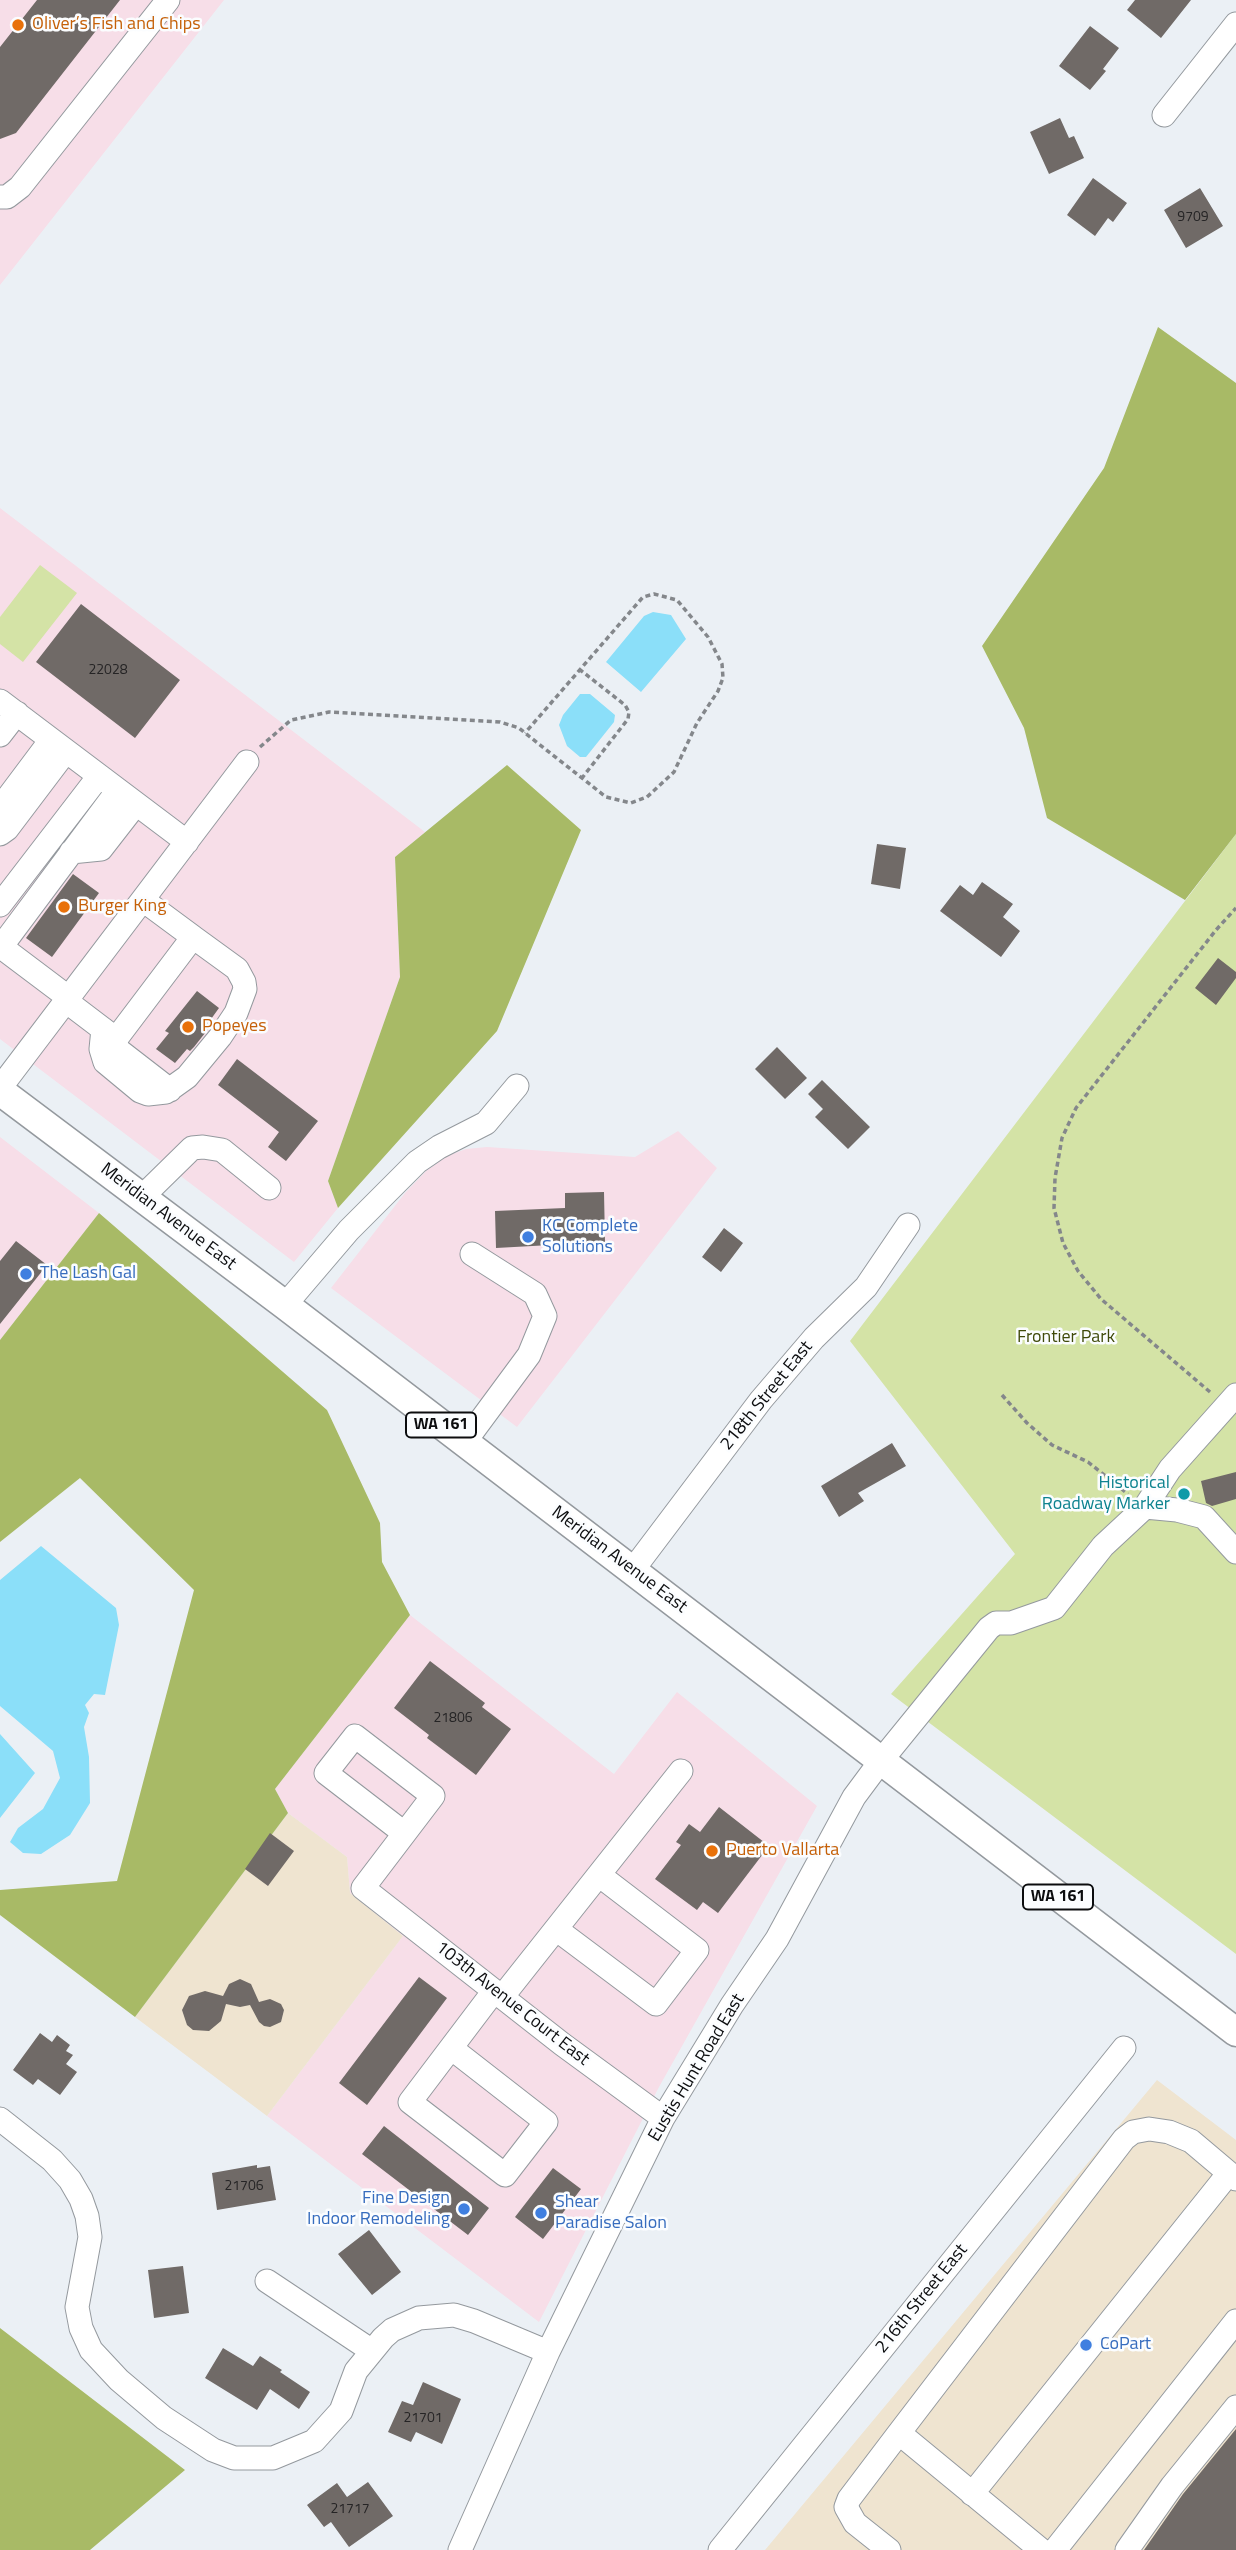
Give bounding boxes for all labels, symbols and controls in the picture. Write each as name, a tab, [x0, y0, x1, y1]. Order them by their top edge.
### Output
place label: Oliver’s Fish and Chips	[32, 14, 201, 36]
marker: Oliver’s Fish and Chips	[10, 17, 26, 33]
house number: 9709	[1177, 210, 1209, 226]
house number: 22028	[88, 663, 128, 679]
place label: Burger King	[78, 896, 166, 918]
marker: Burger King	[56, 899, 72, 915]
place label: Popeyes	[202, 1016, 267, 1038]
marker: Popeyes	[180, 1019, 196, 1035]
street label: Meridian Avenue East	[96, 1159, 240, 1275]
place label: KC Complete Solutions	[542, 1216, 638, 1258]
marker: KC Complete Solutions	[520, 1229, 536, 1245]
place label: The Lash Gal	[40, 1263, 136, 1285]
marker: The Lash Gal	[18, 1266, 34, 1282]
park label: Frontier Park	[1017, 1327, 1115, 1349]
street label: 218th Street East	[716, 1337, 818, 1455]
road number: WA 161	[406, 1413, 476, 1438]
place label: Historical Roadway Marker	[1042, 1473, 1170, 1516]
marker: Historical Roadway Marker	[1176, 1486, 1192, 1502]
street label: Meridian Avenue East	[547, 1502, 691, 1618]
house number: 21806	[433, 1711, 473, 1727]
place label: Puerto Vallarta	[726, 1840, 839, 1862]
marker: Puerto Vallarta	[704, 1843, 720, 1859]
road number: WA 161	[1023, 1884, 1093, 1910]
street label: 103th Avenue Court East	[431, 1937, 593, 2071]
street label: Eustis Hunt Road East	[644, 1990, 750, 2146]
house number: 21706	[224, 2179, 264, 2195]
place label: Fine Design Indoor Remodeling	[307, 2188, 450, 2230]
place label: Shear Paradise Salon	[555, 2192, 667, 2234]
marker: Fine Design Indoor Remodeling	[456, 2201, 472, 2217]
marker: Shear Paradise Salon	[533, 2205, 549, 2221]
street label: 216th Street East	[871, 2240, 973, 2358]
place label: CoPart	[1100, 2334, 1151, 2356]
marker: CoPart	[1078, 2337, 1094, 2353]
house number: 21701	[403, 2411, 443, 2427]
house number: 21717	[330, 2502, 370, 2518]

